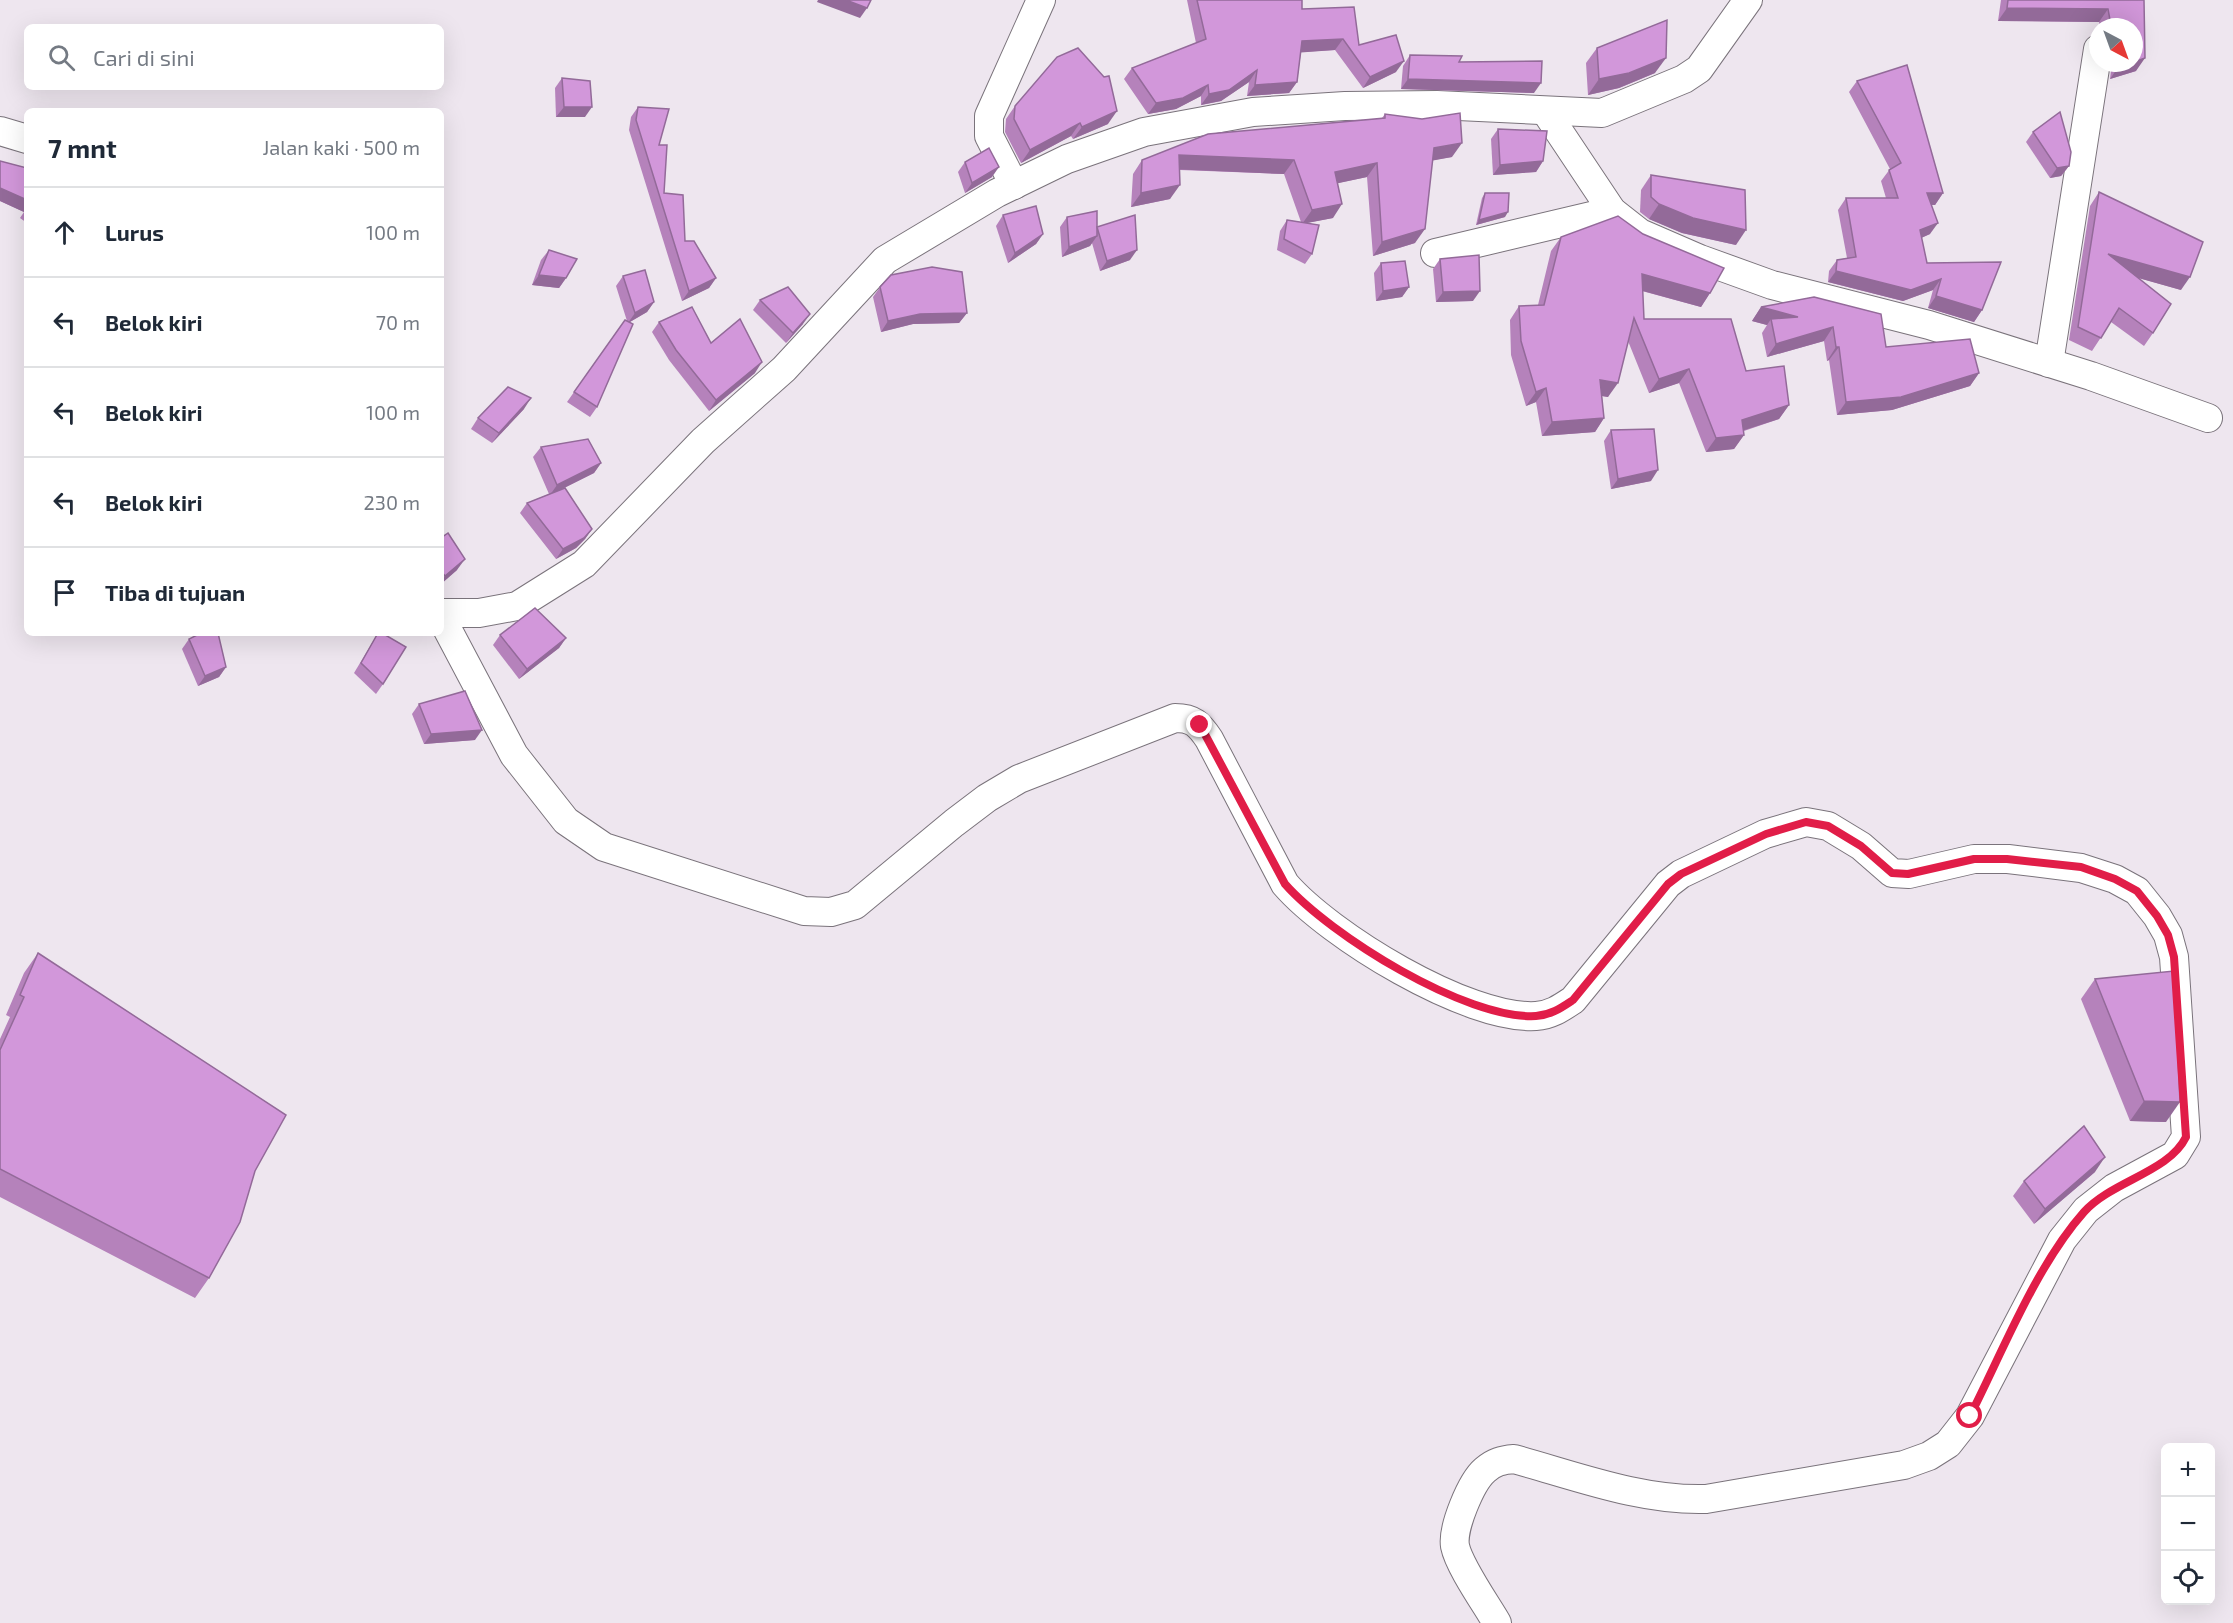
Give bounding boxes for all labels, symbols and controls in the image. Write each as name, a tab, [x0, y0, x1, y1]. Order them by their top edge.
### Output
north arrow	[2089, 18, 2143, 72]
search box	[24, 24, 444, 90]
icon: search	[45, 41, 78, 74]
text: Cari di sini	[93, 44, 195, 70]
text: 7 mnt	[48, 132, 117, 163]
text: Jalan kaki · 500 m	[262, 135, 420, 159]
icon: ahead	[48, 216, 81, 249]
text: Lurus	[105, 219, 164, 245]
text: 100 m	[366, 220, 420, 244]
icon: left	[48, 306, 81, 339]
text: Belok kiri	[105, 309, 202, 335]
text: 70 m	[376, 310, 420, 334]
icon: left	[48, 396, 81, 429]
text: Belok kiri	[105, 399, 202, 425]
text: 100 m	[366, 400, 420, 424]
icon: left	[48, 486, 81, 519]
text: Belok kiri	[105, 489, 202, 515]
text: 230 m	[364, 490, 420, 514]
icon: arrive	[48, 576, 81, 609]
text: Tiba di tujuan	[105, 579, 245, 605]
route end	[1186, 711, 1212, 737]
route start	[1956, 1402, 1982, 1428]
map controls	[2161, 1443, 2215, 1605]
button: +	[2161, 1443, 2215, 1497]
button: −	[2161, 1497, 2215, 1551]
button: locate	[2161, 1551, 2215, 1605]

